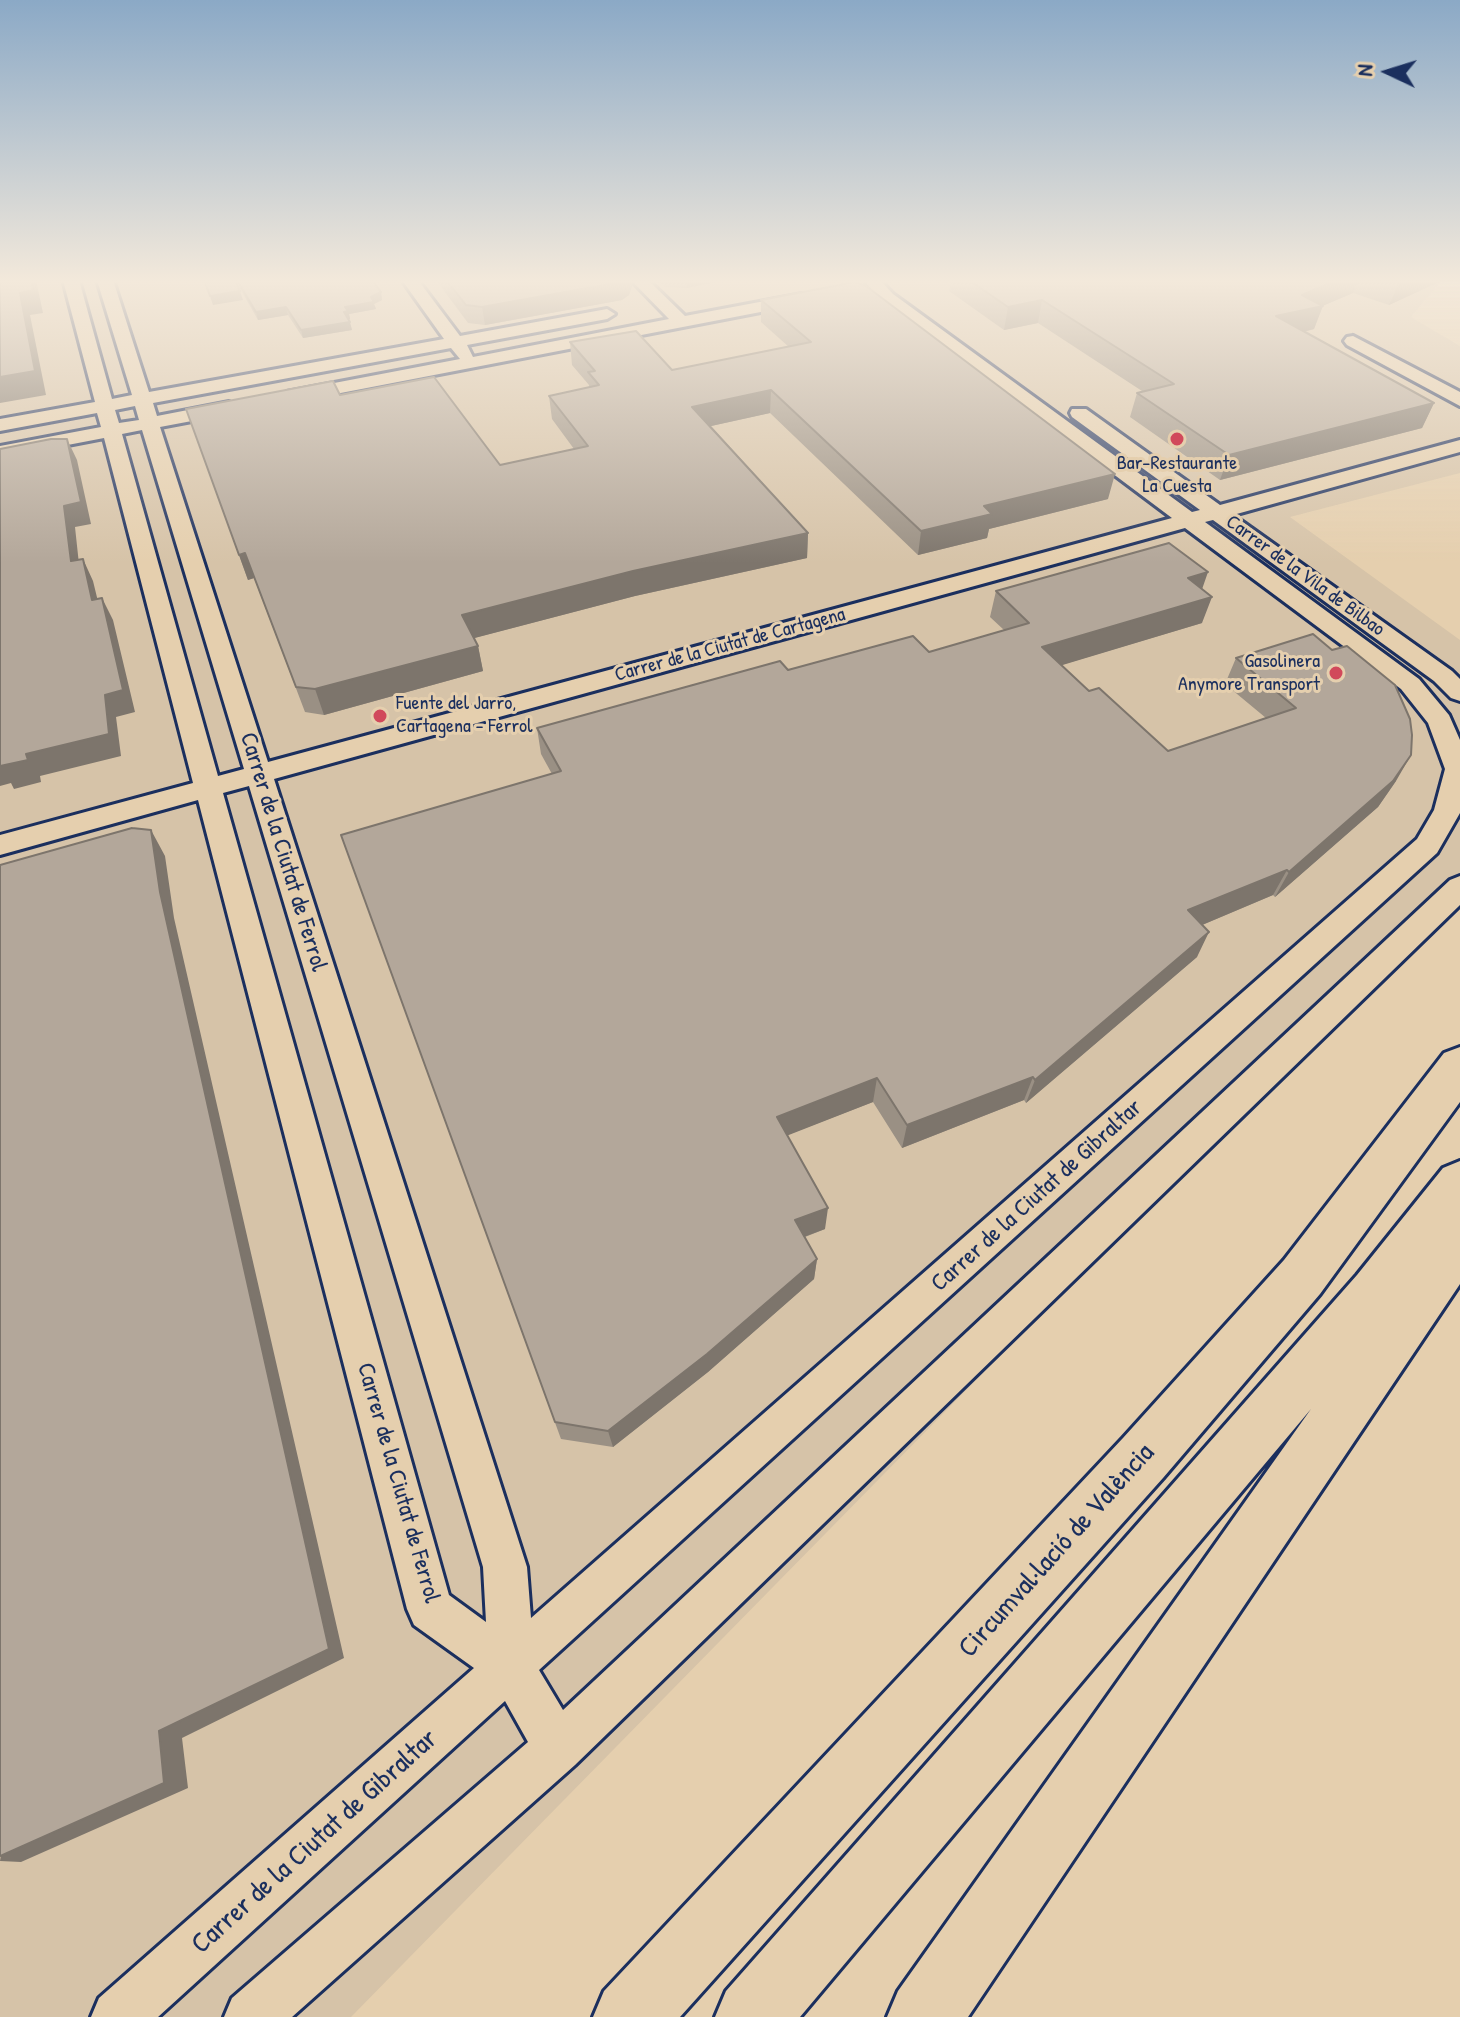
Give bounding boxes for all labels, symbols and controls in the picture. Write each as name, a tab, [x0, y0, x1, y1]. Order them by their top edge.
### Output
north arrow	[1348, 32, 1428, 112]
text: N	[1349, 63, 1379, 77]
marker: Bar-Restaurante La Cuesta	[1168, 430, 1186, 448]
place label: Bar-Restaurante La Cuesta	[1117, 452, 1237, 499]
street label: Carrer de la Vila de Bilbao	[1221, 510, 1389, 642]
street label: Carrer de la Ciutat de Cartagena	[612, 603, 848, 687]
place label: Gasolinera Anymore Transport	[1178, 650, 1320, 697]
marker: Gasolinera Anymore Transport	[1327, 664, 1345, 682]
place label: Fuente del Jarro, Cartagena - Ferrol	[396, 692, 532, 739]
marker: Fuente del Jarro, Cartagena - Ferrol	[371, 707, 389, 725]
street label: Carrer de la Ciutat de Ferrol	[233, 729, 333, 975]
street label: Carrer de la Ciutat de Gibraltar	[926, 1094, 1148, 1298]
street label: Carrer de la Ciutat de Ferrol	[350, 1360, 446, 1606]
street label: Circumval·lació de València	[952, 1437, 1162, 1665]
street label: Carrer de la Ciutat de Gibraltar	[185, 1723, 445, 1961]

